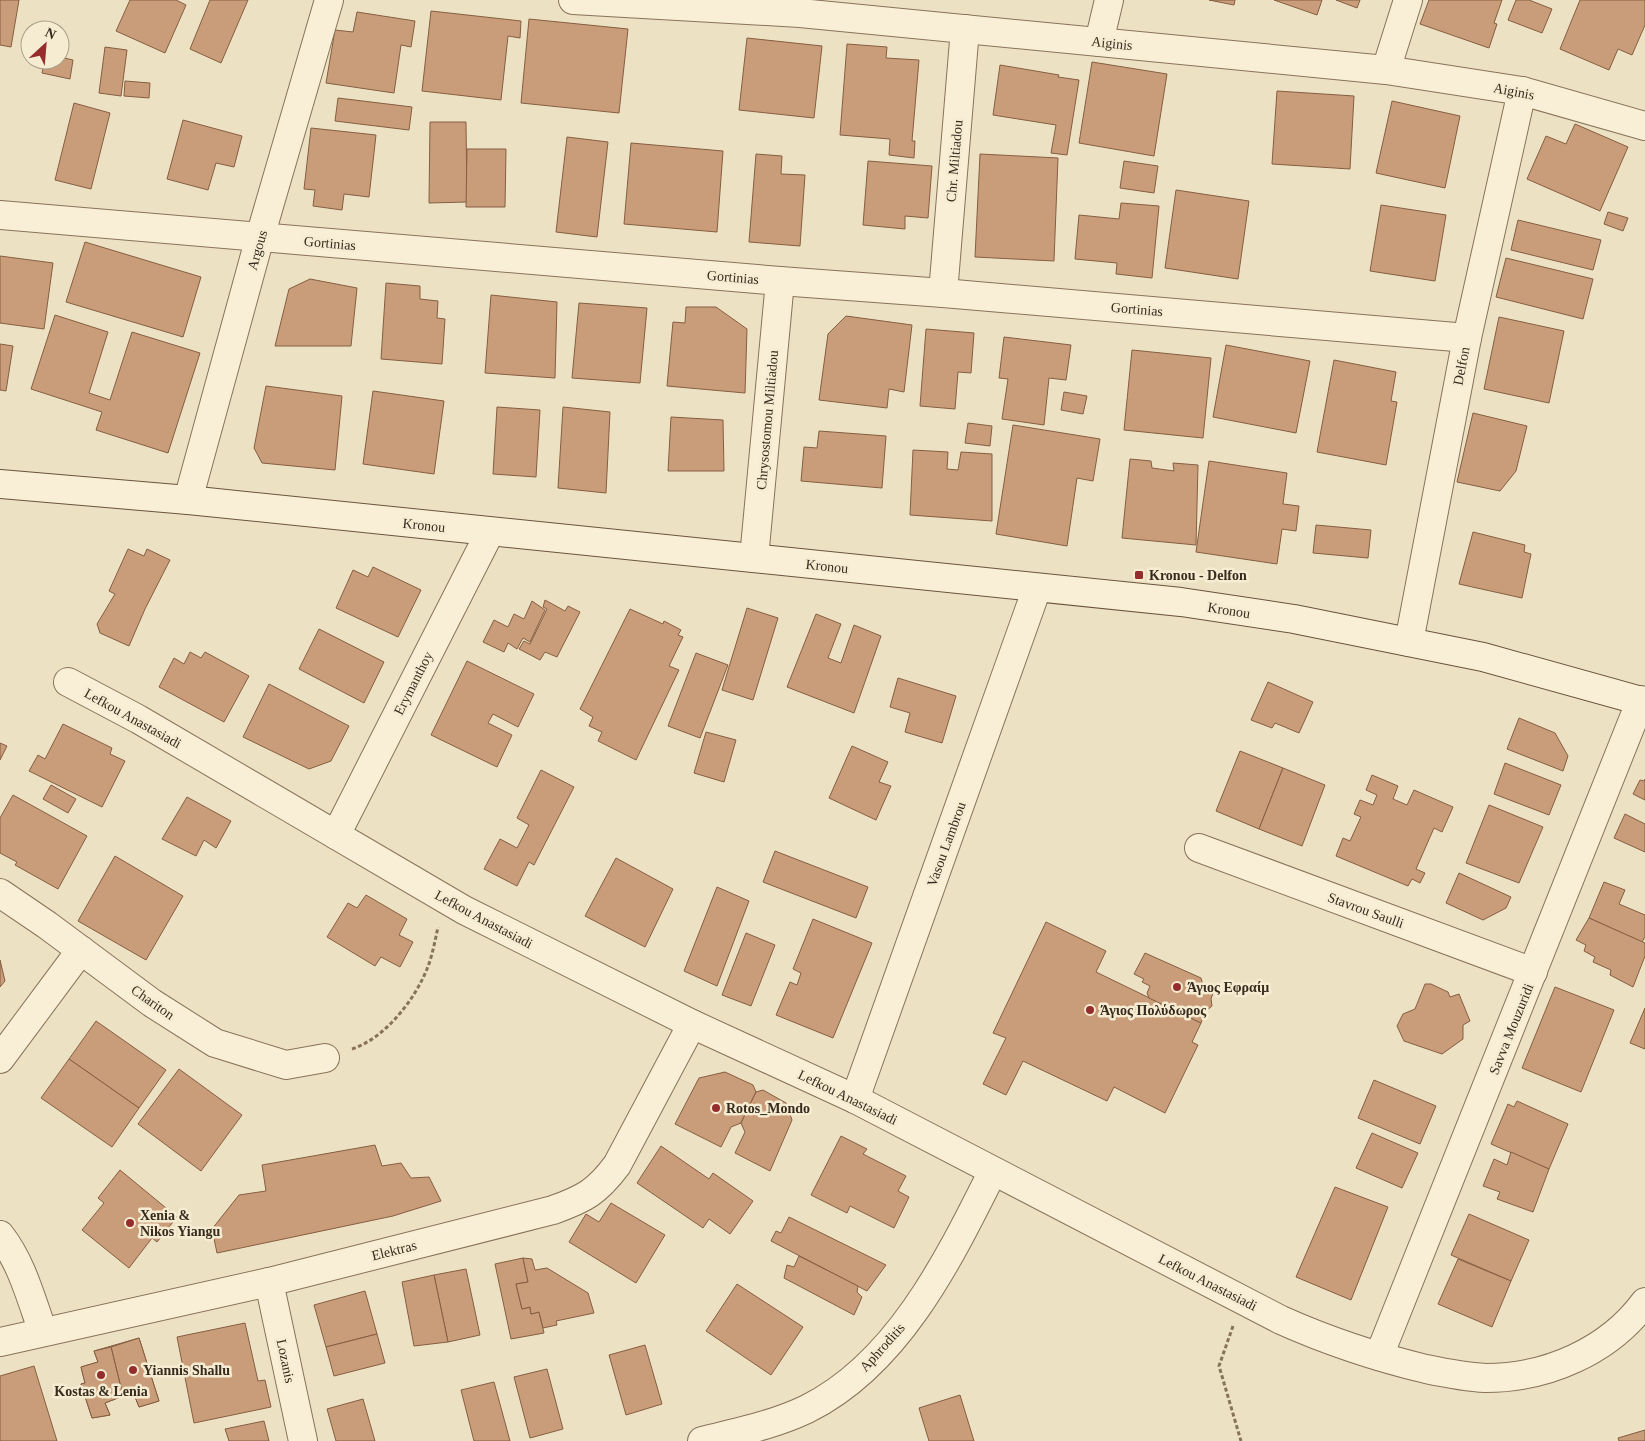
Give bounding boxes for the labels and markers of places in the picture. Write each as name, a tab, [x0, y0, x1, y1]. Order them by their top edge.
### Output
place label: Kronou - Delfon	[1149, 568, 1247, 583]
marker: Kronou - Delfon	[1133, 569, 1145, 581]
place label: Άγιος Εφραίμ	[1187, 980, 1269, 995]
marker: Άγιος Εφραίμ	[1171, 981, 1183, 993]
place label: Άγιος Πολύδωρος	[1100, 1003, 1207, 1018]
marker: Άγιος Πολύδωρος	[1084, 1004, 1096, 1016]
place label: Rotos_Mondo	[726, 1101, 810, 1116]
marker: Rotos_Mondo	[710, 1102, 722, 1114]
place label: Xenia & Nikos Yiangu	[140, 1208, 220, 1239]
marker: Xenia & Nikos Yiangu	[124, 1217, 136, 1229]
place label: Yiannis Shallu	[143, 1363, 230, 1378]
marker: Yiannis Shallu	[127, 1364, 139, 1376]
marker: Kostas & Lenia	[95, 1369, 107, 1381]
place label: Kostas & Lenia	[54, 1384, 148, 1399]

